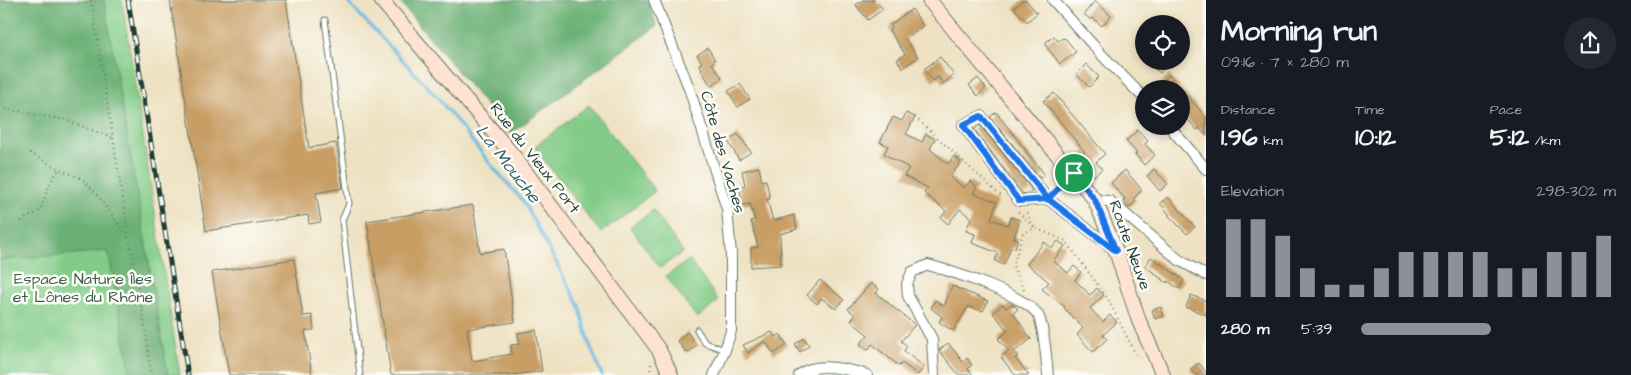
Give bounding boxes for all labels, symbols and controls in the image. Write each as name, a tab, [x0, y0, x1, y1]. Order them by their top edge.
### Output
text: Morning run	[1221, 12, 1377, 51]
map controls	[1135, 15, 1190, 135]
button: locate	[1135, 15, 1190, 70]
button: share	[1564, 17, 1616, 69]
text: 09:16 · 7 × 280 m	[1221, 51, 1349, 73]
button: layers	[1135, 80, 1190, 135]
street label: Côte des Vaches	[695, 88, 751, 216]
street label: Rue du Vieux Port	[485, 98, 586, 218]
text: Distance	[1221, 100, 1275, 120]
text: Time	[1355, 100, 1385, 120]
text: Pace	[1490, 100, 1522, 120]
water label: La Mouche	[470, 120, 547, 209]
text: 1.96	[1221, 120, 1258, 155]
text: 10:12	[1355, 120, 1396, 155]
text: 5:12	[1490, 120, 1529, 155]
text: km	[1258, 131, 1283, 151]
text: /km	[1529, 131, 1561, 151]
pin	[1053, 152, 1095, 194]
icon: arrive	[1060, 159, 1088, 187]
text: Elevation	[1221, 180, 1284, 202]
text: 298–302 m	[1536, 180, 1616, 202]
street label: Route Neuve	[1104, 197, 1156, 293]
park label: Espace Nature Îles et Lônes du Rhône	[13, 268, 154, 308]
text: 280 m	[1221, 318, 1269, 340]
text: 5:39	[1301, 318, 1332, 340]

